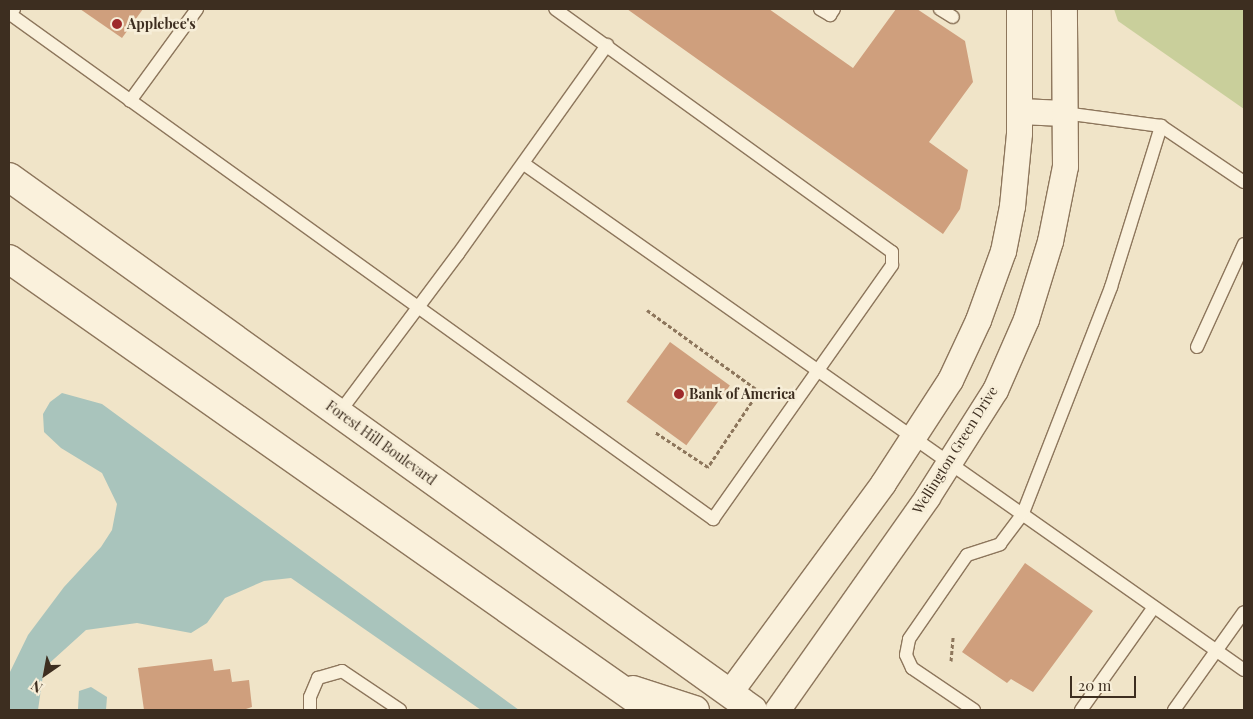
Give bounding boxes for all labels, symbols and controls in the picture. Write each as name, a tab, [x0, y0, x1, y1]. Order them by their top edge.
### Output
place label: Applebee's	[127, 16, 196, 32]
marker: Applebee's	[111, 18, 123, 30]
street label: Wellington Green Drive	[909, 383, 1001, 517]
place label: Bank of America	[689, 386, 796, 402]
marker: Bank of America	[673, 388, 685, 400]
street label: Forest Hill Boulevard	[322, 397, 440, 489]
north arrow	[20, 649, 70, 699]
scale bar	[1073, 666, 1139, 698]
text: 20 m	[1078, 675, 1111, 695]
text: N	[27, 676, 46, 698]

